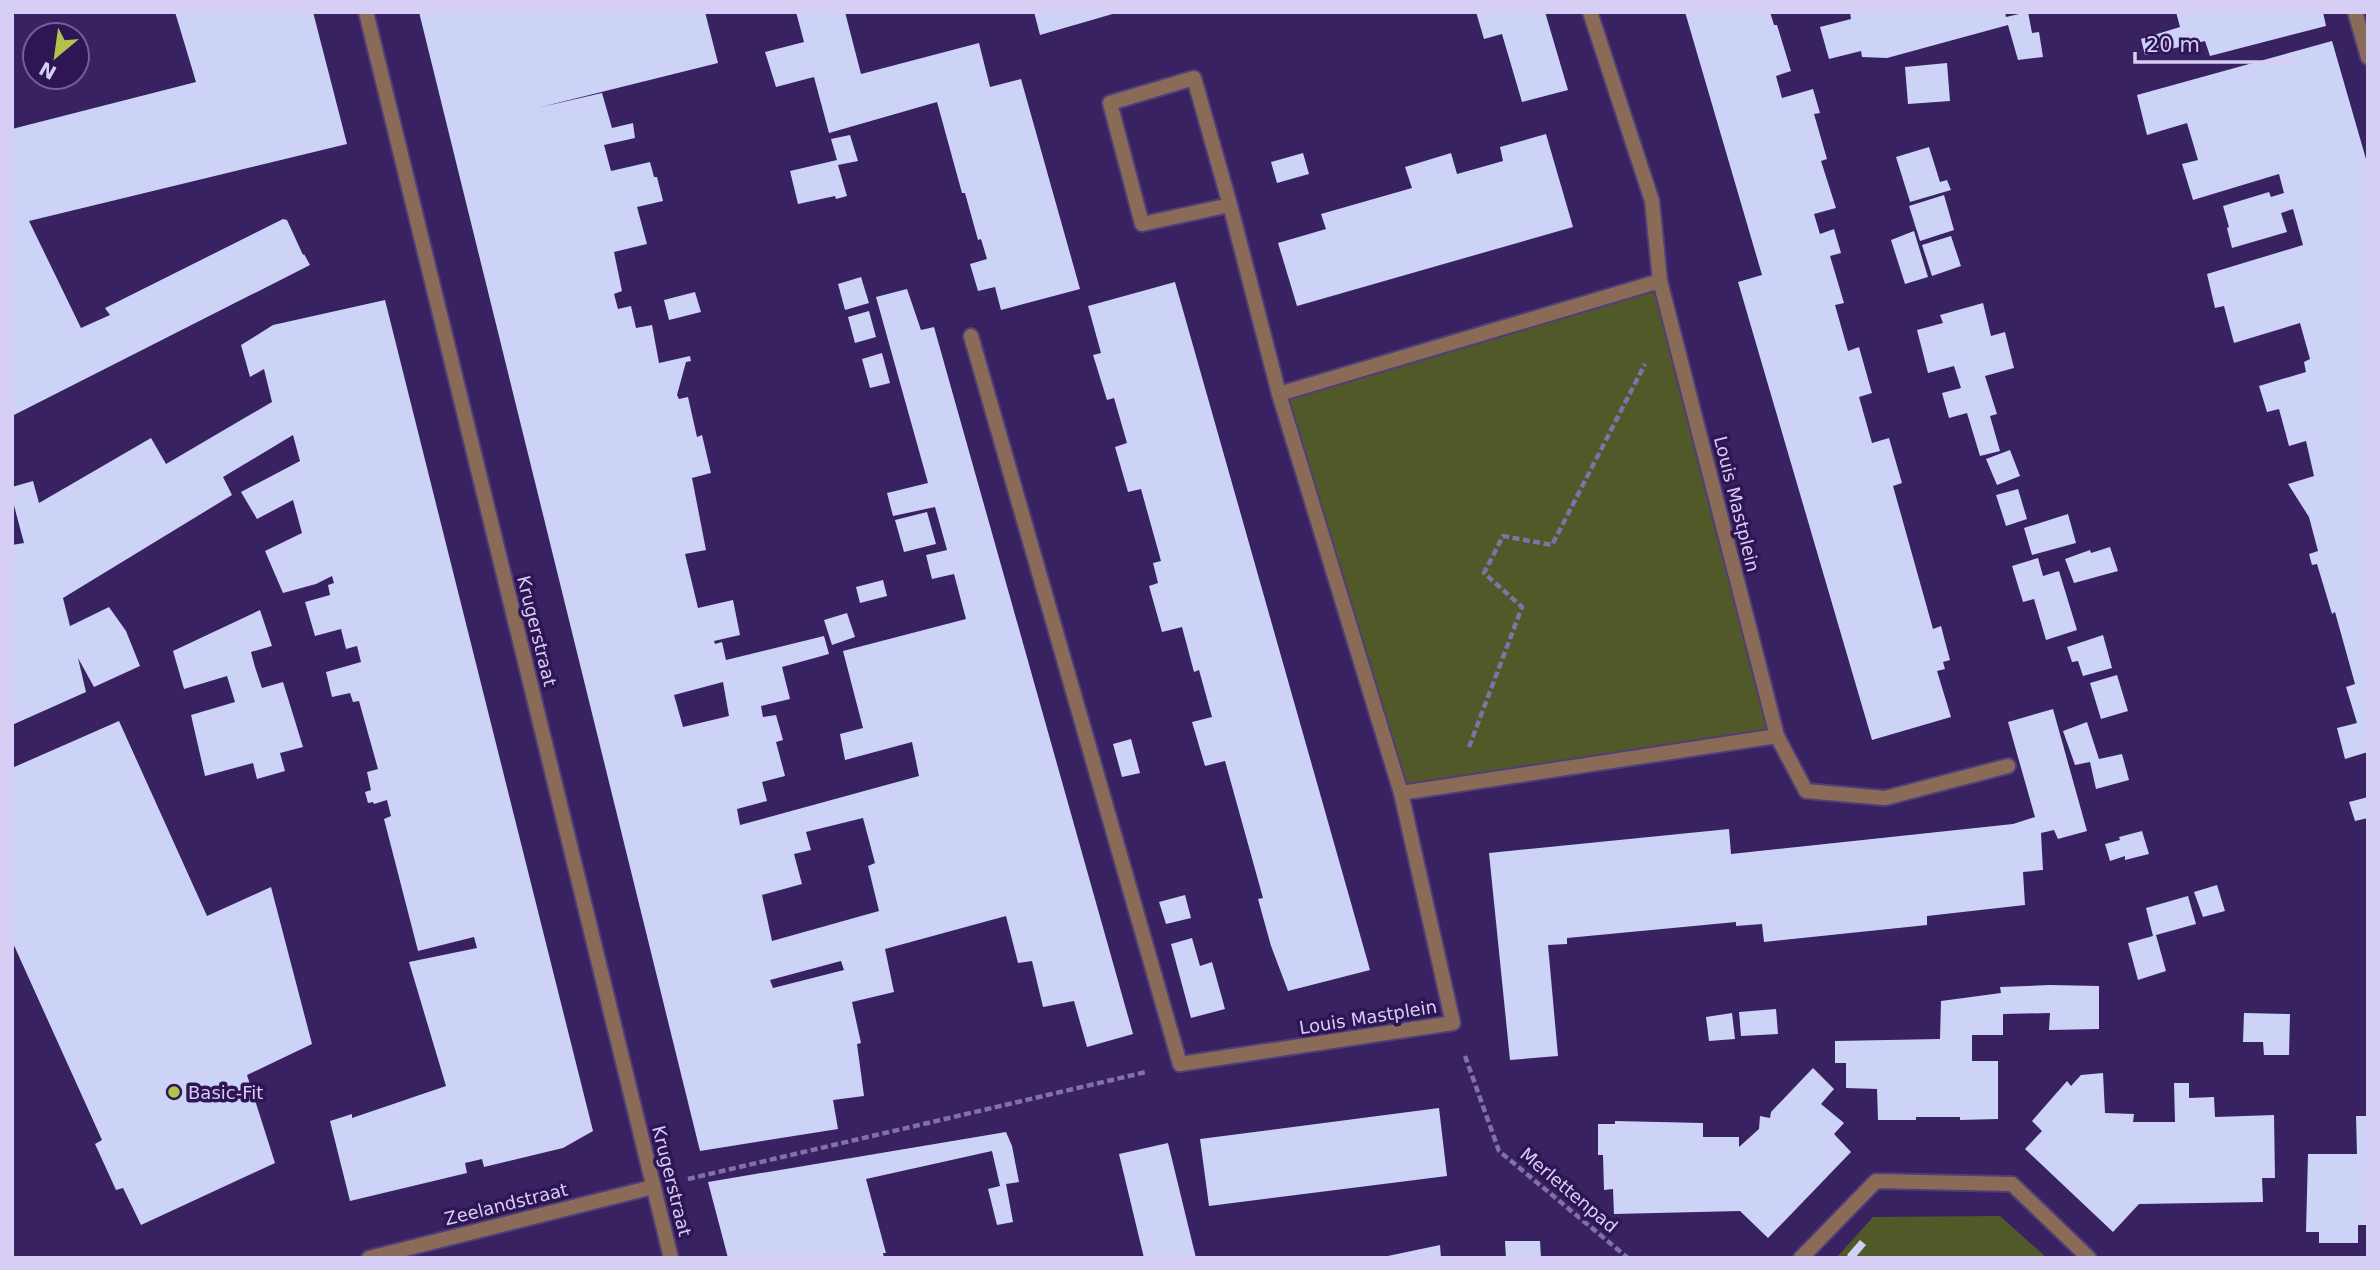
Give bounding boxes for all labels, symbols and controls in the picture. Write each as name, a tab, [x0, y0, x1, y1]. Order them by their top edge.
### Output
north arrow	[21, 21, 91, 91]
scale bar	[2135, 21, 2292, 65]
text: 20 m	[2146, 33, 2200, 57]
text: N	[35, 57, 60, 84]
street label: Louis Mastplein	[1710, 434, 1764, 574]
street label: Krugerstraat	[513, 573, 561, 689]
street label: Louis Mastplein	[1298, 996, 1438, 1038]
place label: Basic-Fit	[188, 1082, 263, 1103]
marker: Basic-Fit	[166, 1084, 182, 1100]
street label: Krugerstraat	[648, 1123, 696, 1239]
street label: Merlettenpad	[1516, 1143, 1622, 1237]
street label: Zeelandstraat	[442, 1179, 570, 1229]

